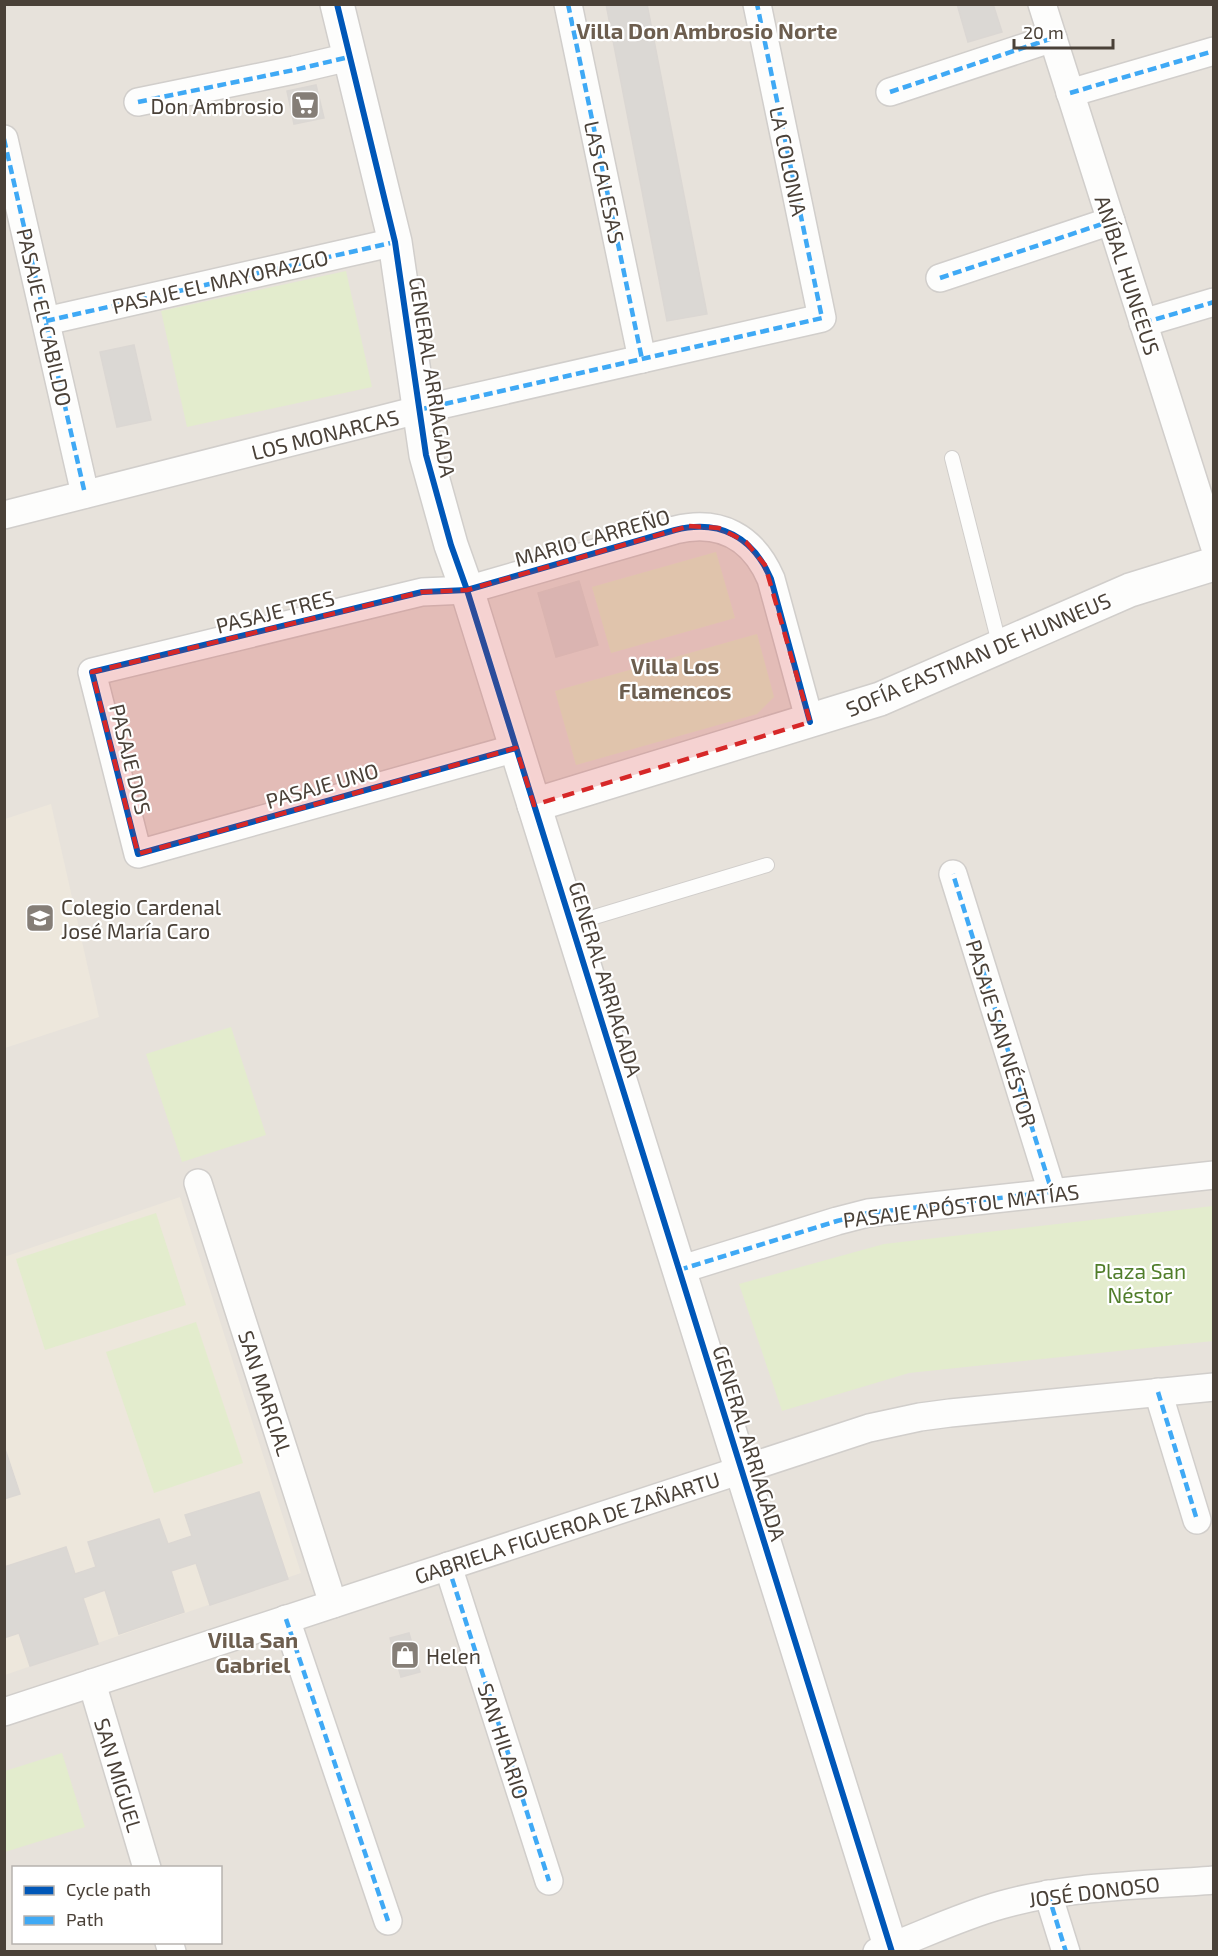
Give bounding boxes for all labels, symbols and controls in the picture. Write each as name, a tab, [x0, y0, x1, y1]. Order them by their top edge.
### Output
scale bar	[1014, 12, 1113, 50]
district label: Villa Don Ambrosio Norte	[576, 17, 838, 43]
text: 20 m	[1023, 21, 1064, 43]
supermarket icon: Don Ambrosio	[289, 89, 321, 121]
place label: Don Ambrosio	[150, 93, 284, 118]
street label: LA COLONIA	[765, 104, 813, 218]
street label: LAS CALESAS	[580, 118, 630, 246]
street label: ANÍBAL HUNEEUS	[1090, 192, 1166, 358]
street label: PASAJE EL CABILDO	[12, 225, 78, 409]
street label: PASAJE EL MAYORAZGO	[110, 244, 330, 318]
street label: GENERAL ARRIAGADA	[405, 275, 461, 479]
street label: LOS MONARCAS	[249, 404, 401, 464]
street label: MARIO CARREÑO	[512, 503, 672, 571]
street label: PASAJE TRES	[213, 584, 337, 638]
street label: SOFÍA EASTMAN DE HUNNEUS	[842, 587, 1114, 721]
district label: Villa Los Flamencos	[619, 652, 731, 703]
street label: PASAJE DOS	[105, 701, 157, 817]
street label: PASAJE UNO	[263, 757, 381, 813]
street label: GENERAL ARRIAGADA	[564, 878, 648, 1080]
place label: Colegio Cardenal José María Caro	[61, 894, 222, 943]
school or university icon: Colegio Cardenal José María Caro	[24, 902, 56, 934]
street label: PASAJE SAN NÉSTOR	[962, 936, 1042, 1130]
street label: PASAJE APÓSTOL MATÍAS	[842, 1178, 1080, 1232]
park label: Plaza San Néstor	[1094, 1258, 1186, 1307]
street label: SAN MARCIAL	[234, 1327, 298, 1459]
street label: GENERAL ARRIAGADA	[708, 1342, 792, 1544]
street label: GABRIELA FIGUEROA DE ZAÑARTU	[411, 1466, 723, 1588]
district label: Villa San Gabriel	[208, 1626, 298, 1677]
shop icon: Helen	[389, 1639, 421, 1671]
place label: Helen	[426, 1643, 481, 1668]
street label: SAN HILARIO	[474, 1680, 534, 1802]
street label: SAN MIGUEL	[90, 1715, 148, 1835]
legend	[12, 1866, 222, 1944]
street label: JOSÉ DONOSO	[1027, 1871, 1161, 1911]
text: Cycle path	[66, 1878, 151, 1900]
text: Path	[66, 1908, 104, 1930]

